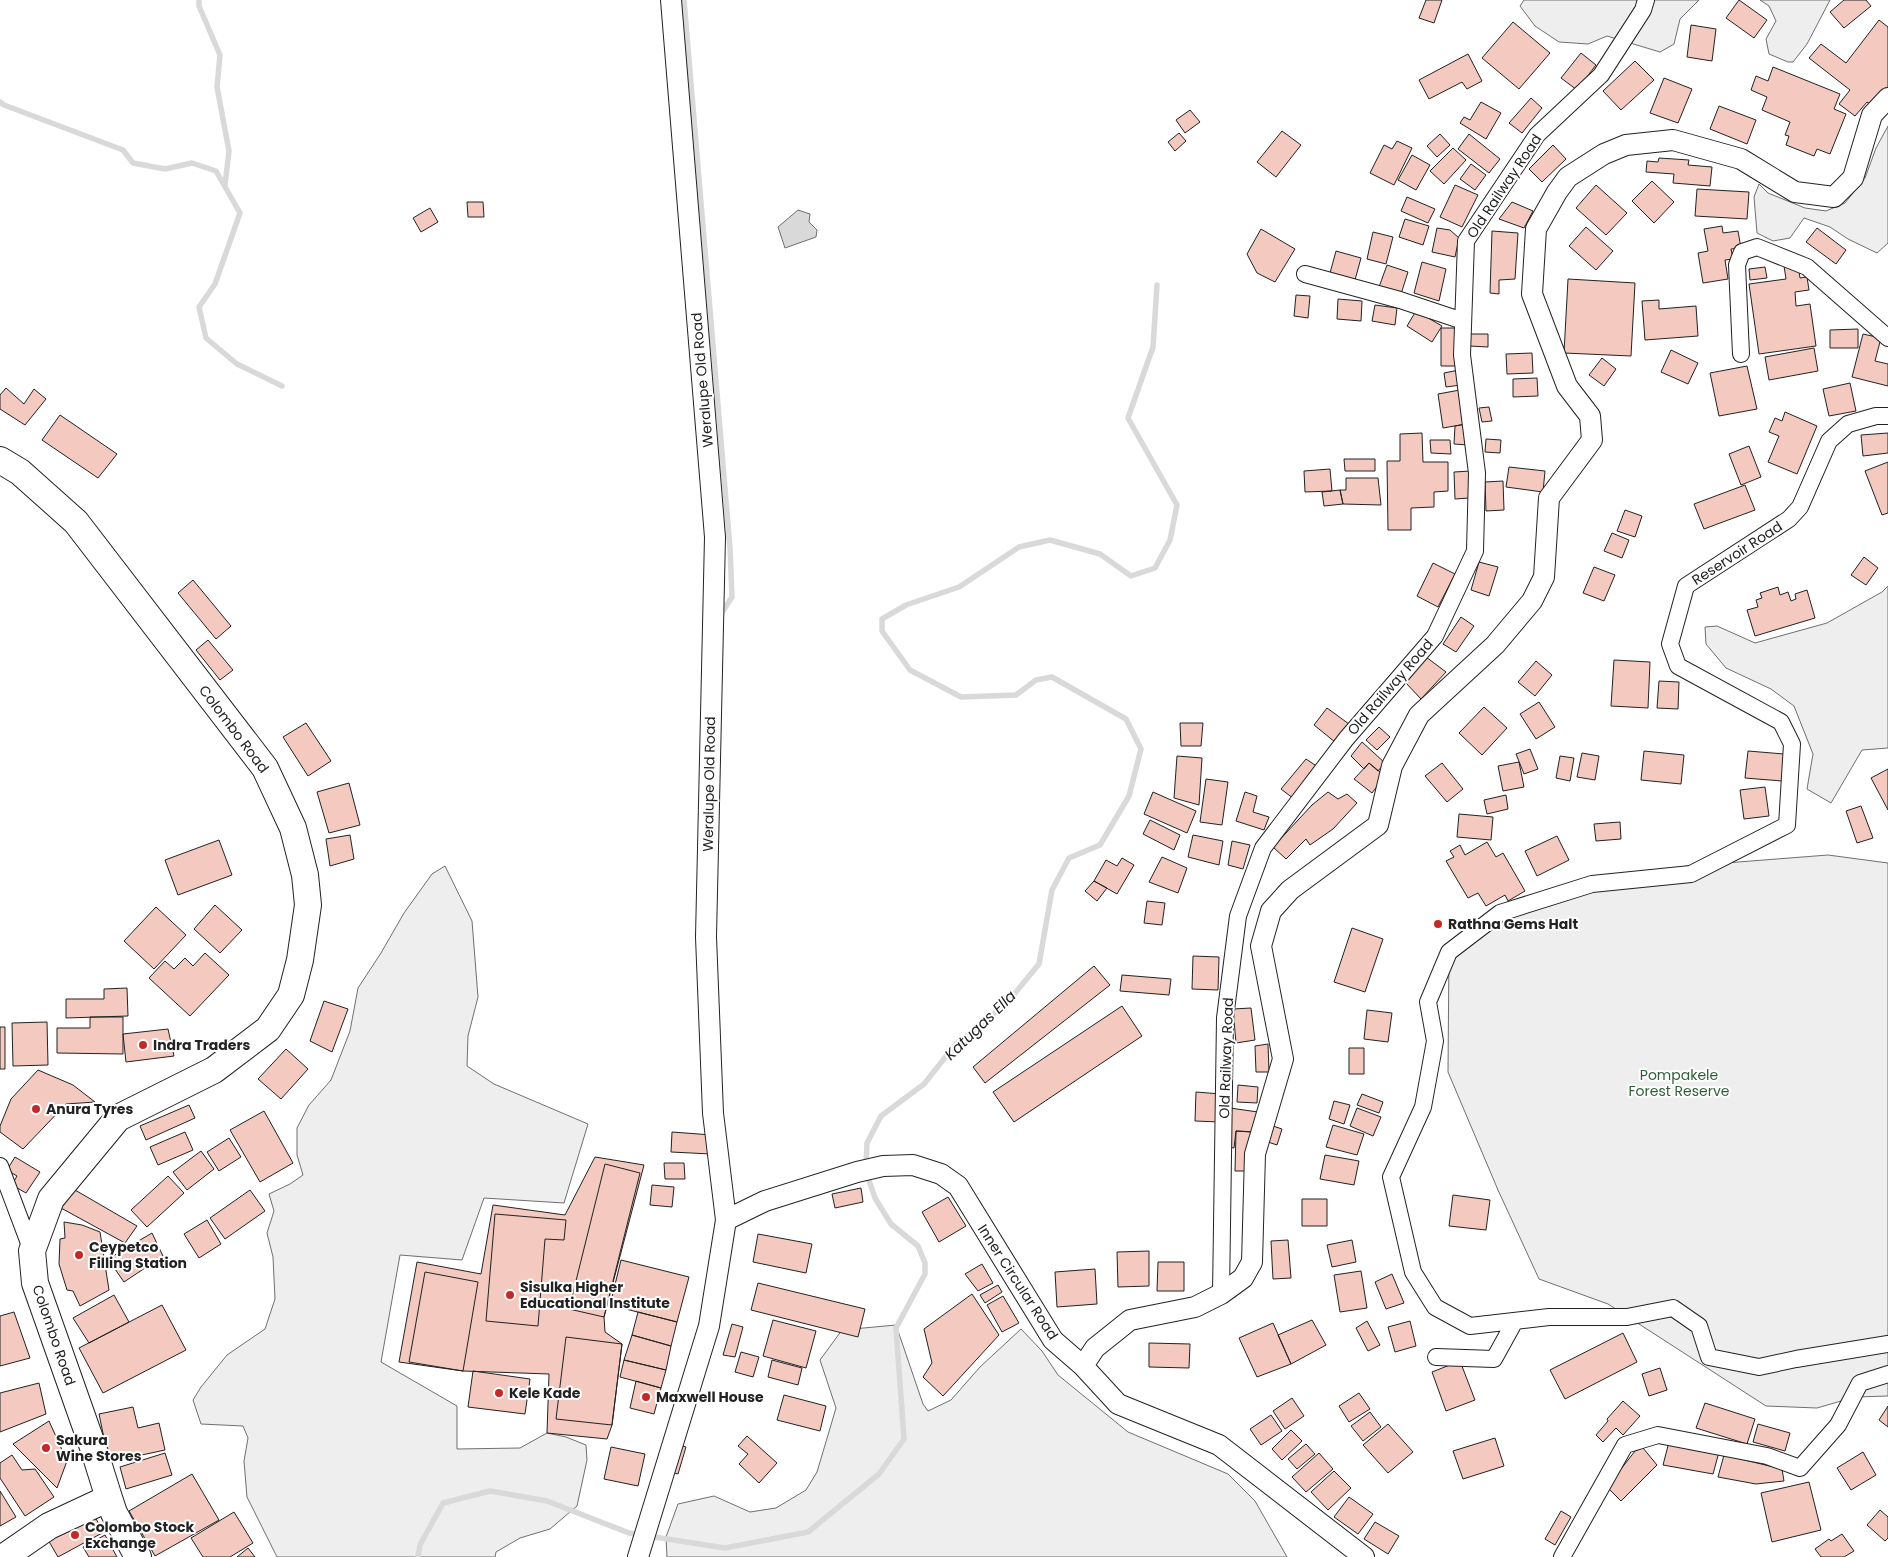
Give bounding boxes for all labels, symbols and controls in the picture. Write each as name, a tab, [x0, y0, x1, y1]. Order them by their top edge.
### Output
street label: Old Railway Road	[1462, 130, 1546, 242]
street label: Weralupe Old Road	[686, 312, 718, 448]
street label: Reservoir Road	[1688, 516, 1786, 590]
street label: Old Railway Road	[1343, 635, 1437, 739]
street label: Colombo Road	[194, 681, 274, 777]
street label: Weralupe Old Road	[698, 716, 720, 852]
place label: Rathna Gems Halt	[1448, 914, 1578, 934]
marker: Rathna Gems Halt	[1432, 918, 1444, 930]
water label: Katugas Ella	[940, 985, 1020, 1065]
street label: Old Railway Road	[1214, 997, 1238, 1119]
place label: Indra Traders	[153, 1035, 250, 1055]
marker: Indra Traders	[137, 1039, 149, 1051]
park label: Pompakele Forest Reserve	[1629, 1065, 1730, 1101]
place label: Anura Tyres	[46, 1099, 133, 1119]
marker: Anura Tyres	[30, 1103, 42, 1115]
street label: Inner Circular Road	[973, 1220, 1063, 1344]
place label: Ceypetco Filling Station	[89, 1237, 187, 1273]
marker: Ceypetco Filling Station	[73, 1249, 85, 1261]
place label: Sisulka Higher Educational Institute	[520, 1277, 670, 1313]
street label: Colombo Road	[27, 1282, 81, 1388]
marker: Sisulka Higher Educational Institute	[504, 1289, 516, 1301]
place label: Kele Kade	[509, 1383, 581, 1403]
marker: Kele Kade	[493, 1387, 505, 1399]
place label: Maxwell House	[656, 1387, 764, 1407]
marker: Maxwell House	[640, 1391, 652, 1403]
place label: Sakura Wine Stores	[56, 1430, 142, 1466]
marker: Sakura Wine Stores	[40, 1442, 52, 1454]
place label: Colombo Stock Exchange	[85, 1517, 195, 1553]
marker: Colombo Stock Exchange	[69, 1529, 81, 1541]

